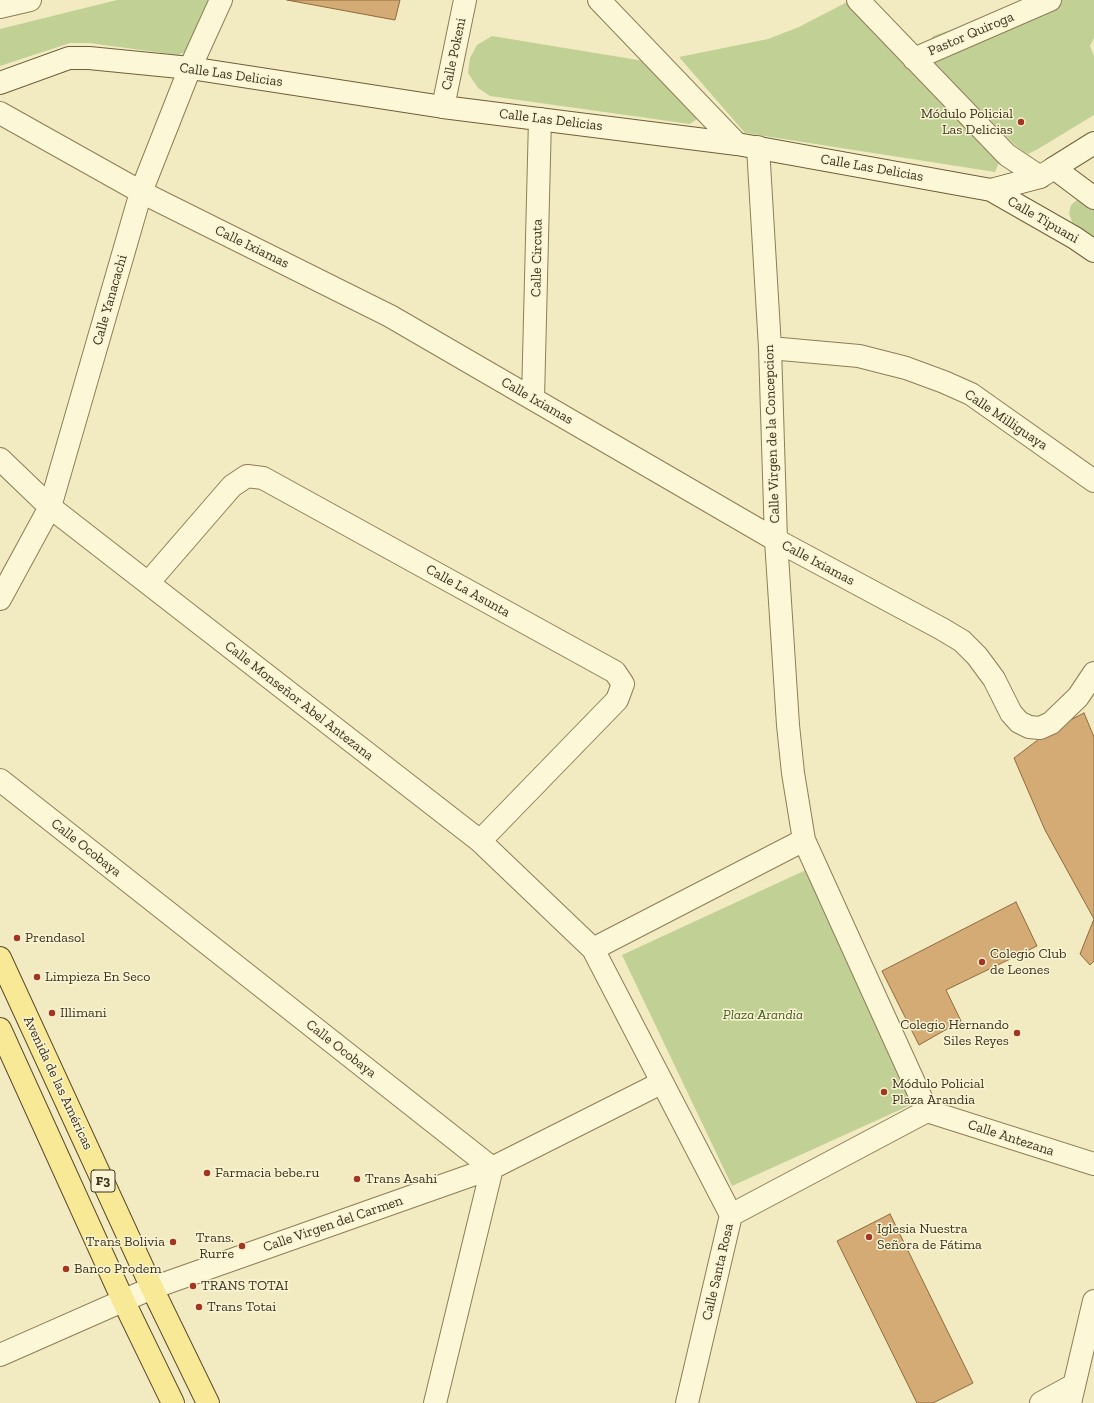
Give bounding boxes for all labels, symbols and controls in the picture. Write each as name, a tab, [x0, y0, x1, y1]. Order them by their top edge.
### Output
street label: Pastor Quiroga	[925, 8, 1017, 60]
street label: Calle Pokeni	[438, 16, 470, 92]
street label: Calle Las Delicias	[178, 59, 284, 91]
street label: Calle Las Delicias	[498, 105, 604, 135]
place label: Módulo Policial Las Delicias	[921, 106, 1013, 138]
marker: Módulo Policial Las Delicias	[1016, 117, 1026, 127]
street label: Calle Las Delicias	[819, 151, 925, 185]
street label: Calle Tipuani	[1004, 193, 1082, 247]
street label: Calle Circuta	[528, 219, 546, 297]
street label: Calle Ixiamas	[212, 222, 292, 272]
street label: Calle Yanacachi	[89, 253, 131, 347]
street label: Calle Virgen de la Concepcion	[760, 344, 784, 524]
street label: Calle Ixiamas	[498, 374, 576, 428]
street label: Calle Milliguaya	[961, 386, 1051, 454]
street label: Calle Ixiamas	[779, 537, 857, 589]
street label: Calle La Asunta	[423, 561, 513, 621]
street label: Calle Monseñor Abel Antezana	[221, 638, 377, 764]
street label: Calle Ocobaya	[47, 815, 125, 881]
place label: Prendasol	[25, 930, 85, 946]
marker: Prendasol	[12, 933, 22, 943]
place label: Colegio Club de Leones	[990, 946, 1067, 978]
marker: Colegio Club de Leones	[977, 957, 987, 967]
place label: Limpieza En Seco	[45, 969, 150, 985]
marker: Limpieza En Seco	[32, 972, 42, 982]
place label: Illimani	[60, 1005, 107, 1021]
park label: Plaza Arandia	[723, 1007, 803, 1023]
marker: Illimani	[47, 1008, 57, 1018]
street label: Avenida de las Américas	[20, 1013, 96, 1153]
street label: Calle Ocobaya	[302, 1016, 380, 1082]
place label: Colegio Hernando Siles Reyes	[900, 1017, 1009, 1050]
marker: Colegio Hernando Siles Reyes	[1012, 1028, 1022, 1038]
place label: Módulo Policial Plaza Arandia	[892, 1076, 984, 1108]
marker: Módulo Policial Plaza Arandia	[879, 1087, 889, 1097]
street label: Calle Antezana	[966, 1116, 1056, 1160]
place label: Farmacia bebe.ru	[215, 1165, 319, 1181]
marker: Farmacia bebe.ru	[202, 1168, 212, 1178]
road number: F3	[91, 1170, 115, 1192]
place label: Trans Asahi	[365, 1171, 437, 1187]
marker: Trans Asahi	[352, 1174, 362, 1184]
street label: Calle Virgen del Carmen	[261, 1192, 405, 1256]
place label: Iglesia Nuestra Señora de Fátima	[877, 1221, 982, 1254]
street label: Calle Santa Rosa	[699, 1222, 737, 1322]
place label: Trans. Rurre	[196, 1230, 234, 1262]
marker: Iglesia Nuestra Señora de Fátima	[864, 1232, 874, 1242]
place label: Trans Bolivia	[86, 1234, 165, 1250]
marker: Trans Bolivia	[168, 1237, 178, 1247]
marker: Trans. Rurre	[237, 1241, 247, 1251]
place label: Banco Prodem	[74, 1261, 162, 1277]
marker: Banco Prodem	[61, 1264, 71, 1274]
place label: TRANS TOTAI	[201, 1278, 289, 1294]
marker: TRANS TOTAI	[188, 1281, 198, 1291]
place label: Trans Totai	[207, 1299, 276, 1315]
marker: Trans Totai	[194, 1302, 204, 1312]

